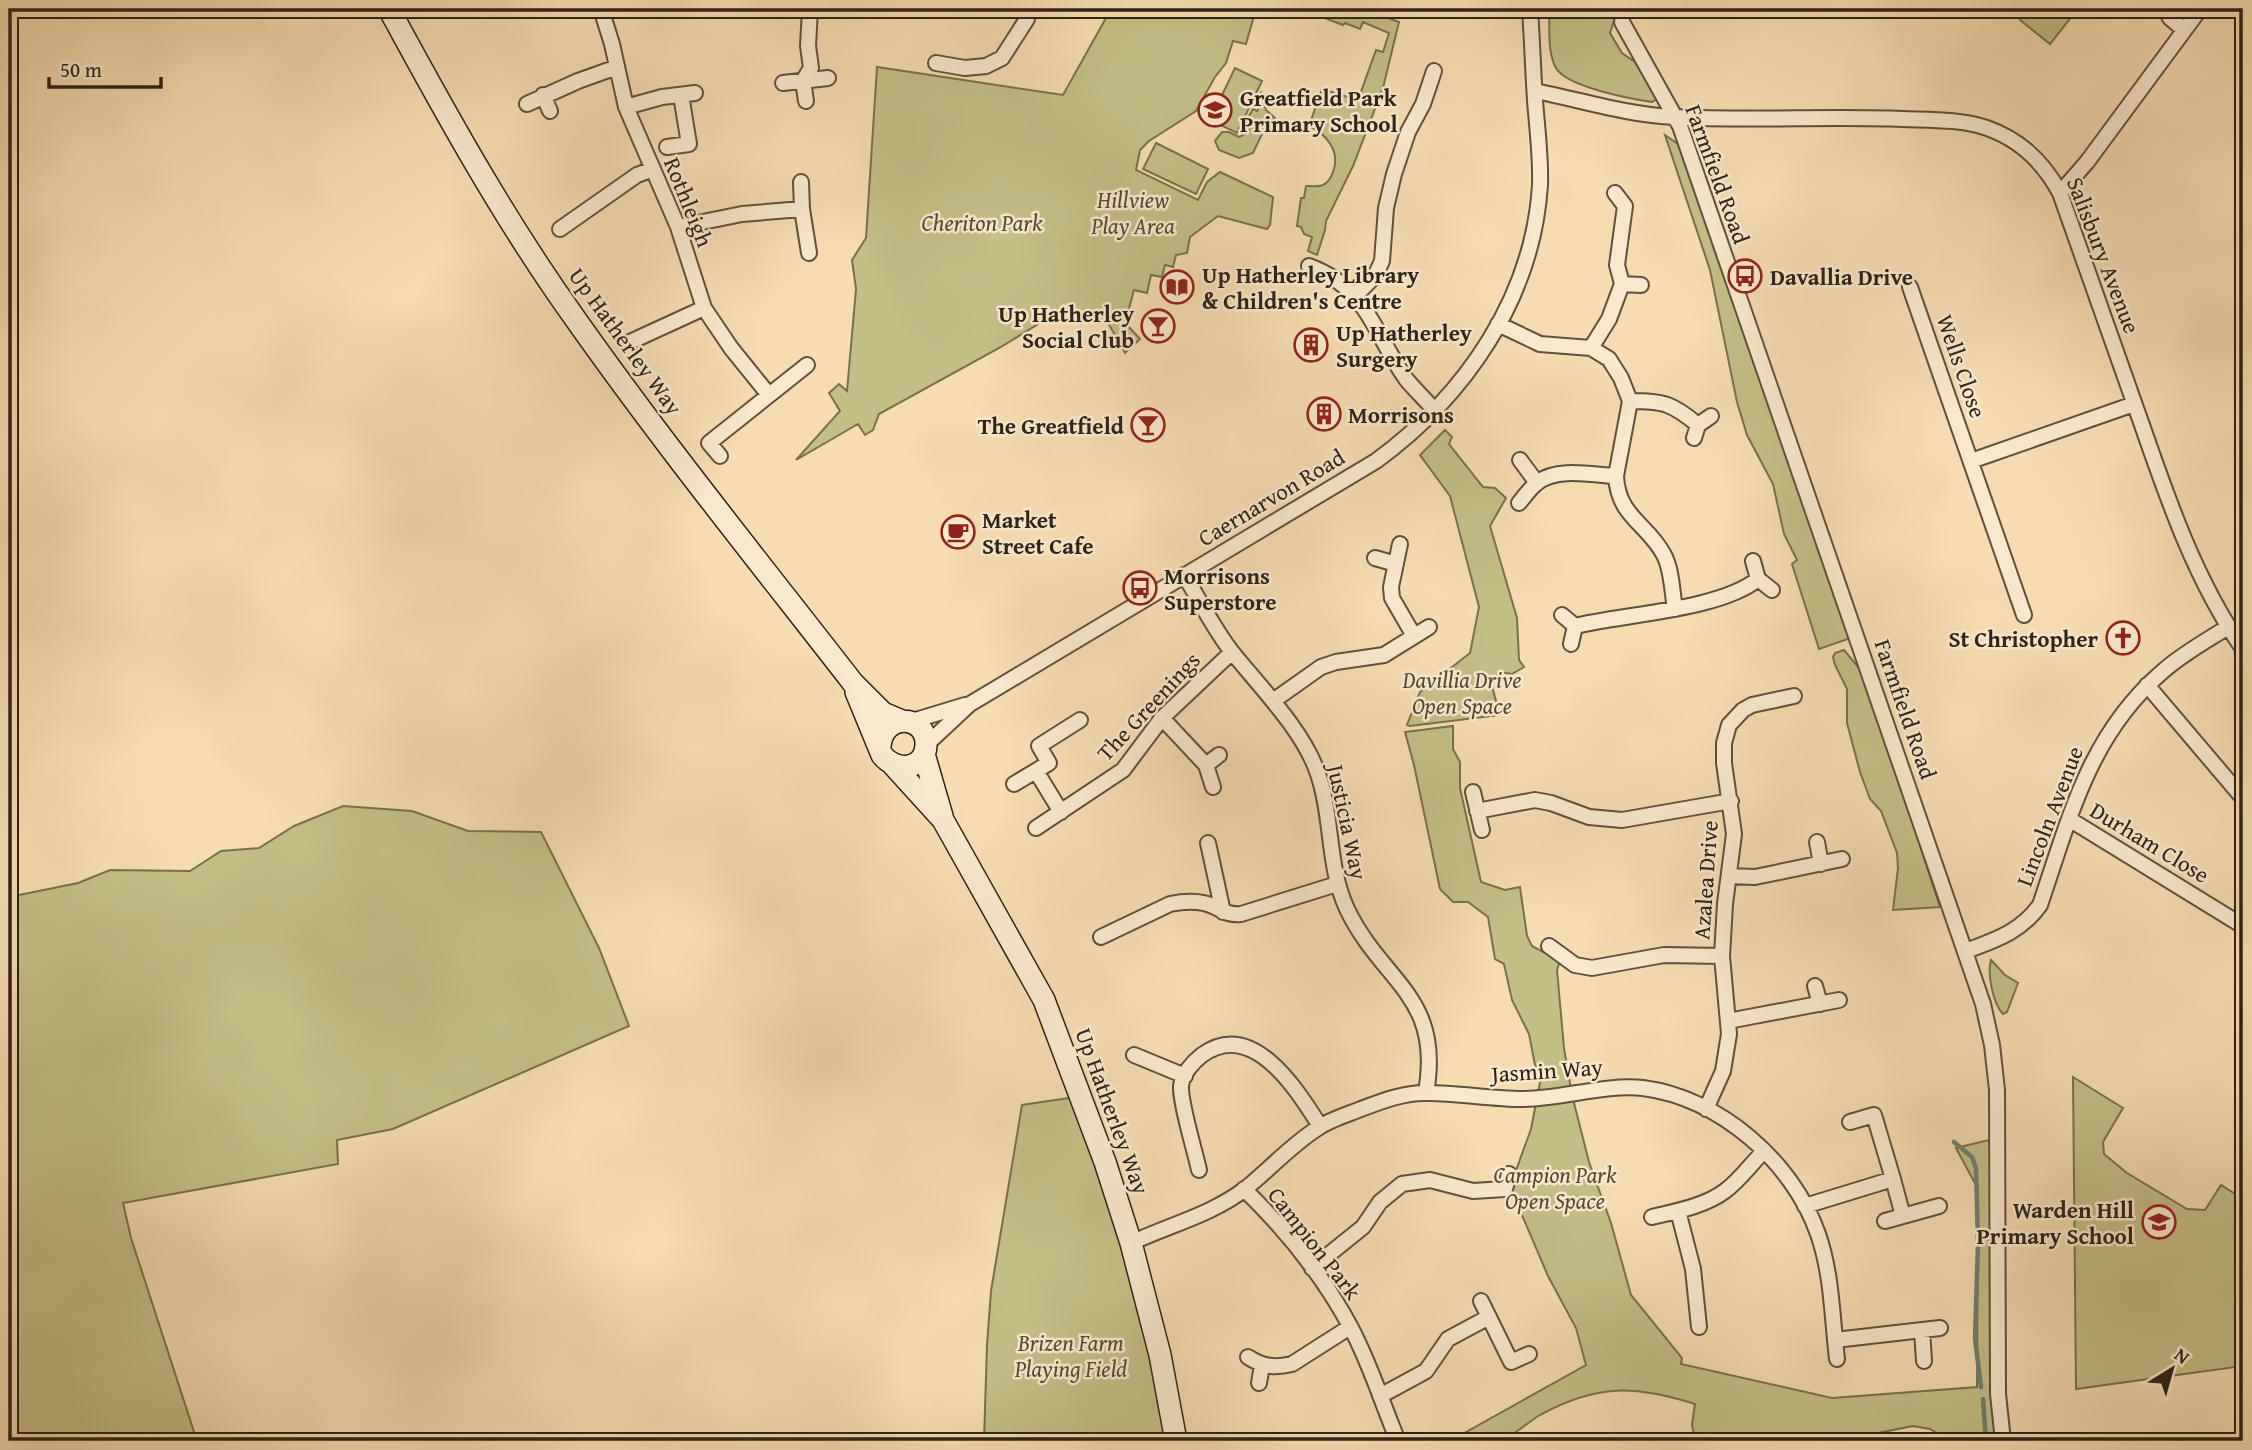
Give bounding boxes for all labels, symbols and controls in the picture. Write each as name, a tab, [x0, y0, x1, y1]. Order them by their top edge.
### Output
scale bar	[49, 46, 161, 90]
text: 50 m	[60, 54, 102, 85]
place label: Greatfield Park Primary School	[1240, 81, 1398, 140]
school or university icon: Greatfield Park Primary School	[1196, 91, 1234, 129]
street label: Farmfield Road	[1678, 100, 1759, 249]
street label: Rothleigh	[656, 152, 722, 252]
street label: Salisbury Avenue	[2059, 172, 2149, 338]
park label: Hillview Play Area	[1090, 183, 1175, 242]
park label: Cheriton Park	[922, 206, 1043, 239]
bus stop icon: Davallia Drive	[1726, 257, 1764, 295]
place label: Up Hatherley Library & Children's Centre	[1202, 258, 1419, 317]
place label: Davallia Drive	[1770, 260, 1913, 293]
street label: Up Hatherley Way	[561, 261, 691, 422]
library icon: Up Hatherley Library & Children's Centre	[1158, 268, 1196, 306]
place label: Up Hatherley Social Club	[998, 297, 1134, 356]
bar icon: Up Hatherley Social Club	[1139, 307, 1177, 345]
street label: Wells Close	[1929, 310, 1995, 422]
place label: Up Hatherley Surgery	[1336, 316, 1472, 375]
building icon: Up Hatherley Surgery	[1292, 326, 1330, 364]
building icon: Morrisons	[1305, 395, 1343, 433]
place label: Morrisons	[1348, 398, 1454, 431]
bar icon: The Greatfield	[1129, 406, 1167, 444]
place label: The Greatfield	[978, 409, 1125, 442]
street label: Caernarvon Road	[1191, 440, 1351, 554]
place label: Market Street Cafe	[982, 503, 1094, 562]
cafe icon: Market Street Cafe	[939, 513, 977, 551]
place label: Morrisons Superstore	[1164, 559, 1277, 618]
bus stop icon: Morrisons Superstore	[1121, 569, 1159, 607]
church icon: St Christopher	[2104, 619, 2142, 657]
place label: St Christopher	[1949, 622, 2098, 655]
street label: Farmfield Road	[1867, 635, 1946, 784]
street label: The Greenings	[1089, 644, 1207, 768]
park label: Davillia Drive Open Space	[1402, 663, 1521, 722]
street label: Lincoln Avenue	[2007, 741, 2091, 891]
street label: Justicia Way	[1319, 758, 1376, 883]
street label: Durham Close	[2084, 793, 2216, 891]
street label: Azalea Drive	[1684, 819, 1726, 941]
street label: Up Hatherley Way	[1068, 1023, 1159, 1199]
street label: Jasmin Way	[1487, 1050, 1604, 1091]
park label: Campion Park Open Space	[1494, 1158, 1617, 1217]
street label: Campion Park	[1260, 1180, 1370, 1307]
place label: Warden Hill Primary School	[1976, 1193, 2134, 1252]
school or university icon: Warden Hill Primary School	[2140, 1203, 2178, 1241]
park label: Brizen Farm Playing Field	[1014, 1326, 1127, 1385]
north arrow	[2136, 1334, 2206, 1404]
text: N	[2169, 1340, 2196, 1371]

